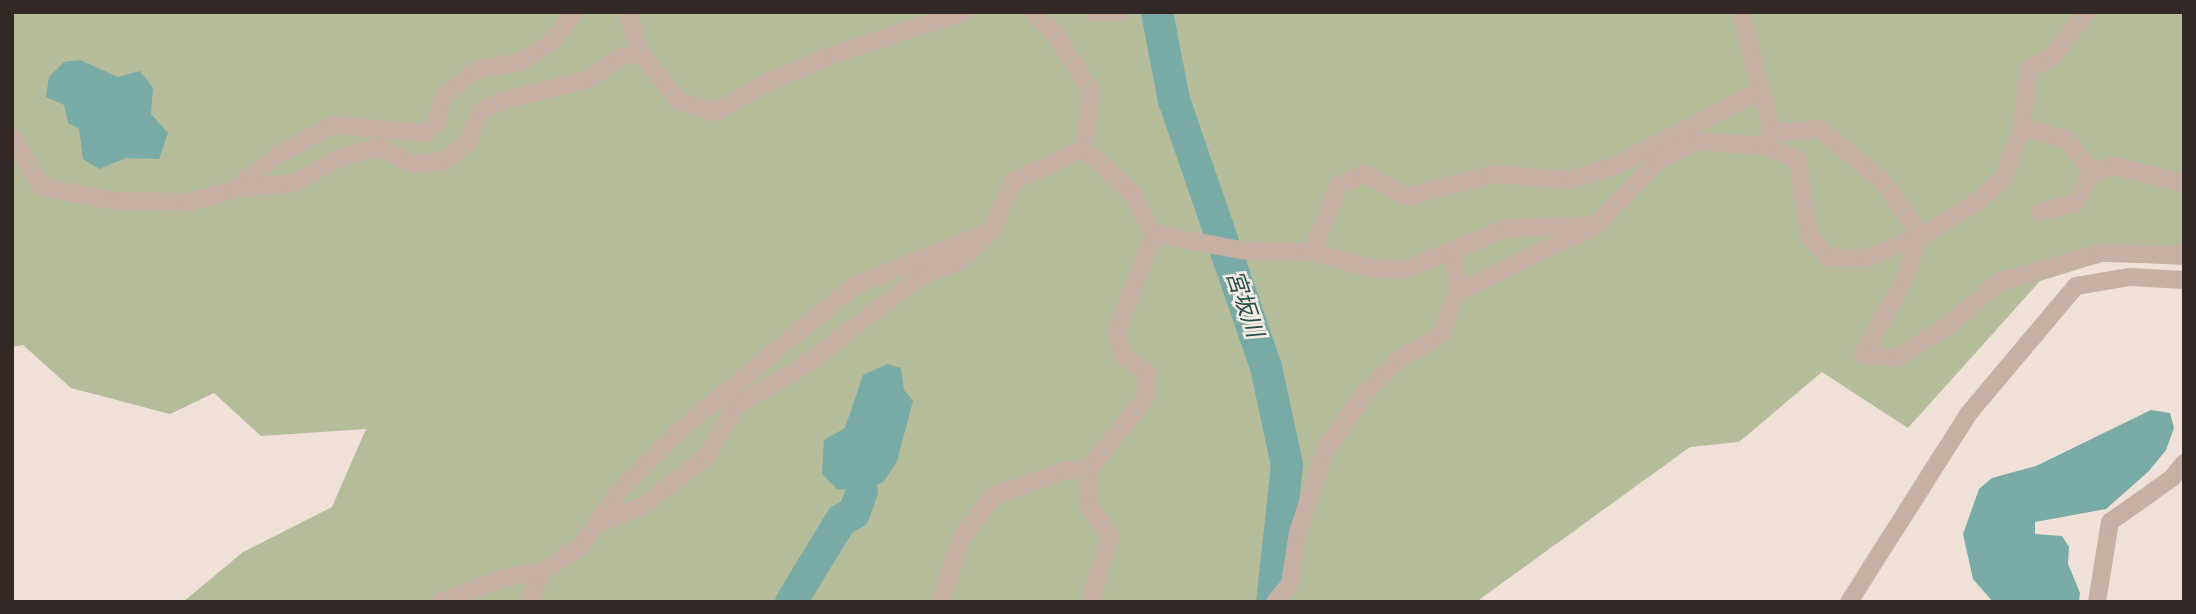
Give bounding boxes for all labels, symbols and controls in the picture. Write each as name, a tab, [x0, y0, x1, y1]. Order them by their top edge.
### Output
water label: 宮坂川	[1220, 267, 1268, 341]

